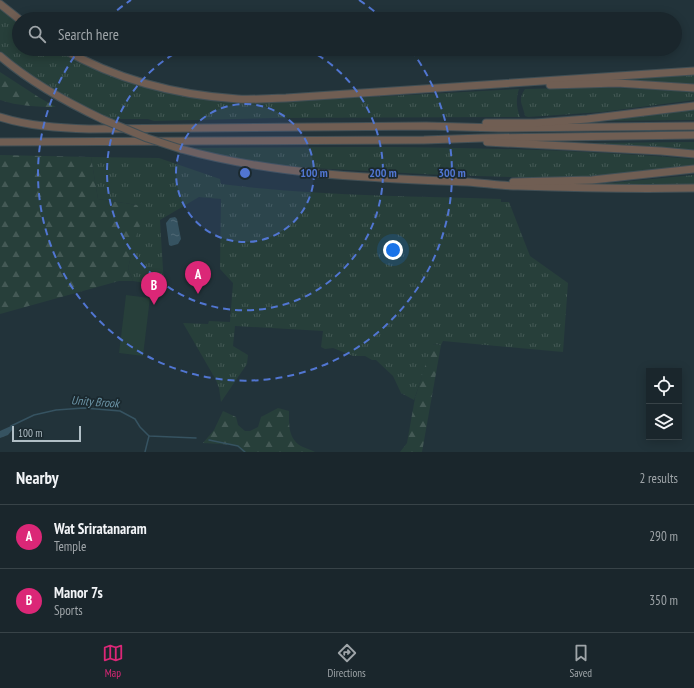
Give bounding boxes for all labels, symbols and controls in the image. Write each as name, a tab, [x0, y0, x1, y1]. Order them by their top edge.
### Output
search box	[12, 12, 682, 56]
icon: search	[26, 23, 48, 45]
text: Search here	[58, 25, 119, 44]
text: 100 m	[300, 165, 328, 180]
text: 200 m	[369, 165, 397, 180]
text: 300 m	[438, 165, 466, 180]
centre of rings	[238, 166, 252, 180]
your location	[383, 240, 403, 260]
pin: A	[185, 261, 211, 294]
pin: B	[141, 272, 167, 305]
map controls	[646, 368, 682, 440]
button: locate	[646, 368, 682, 404]
water label: Unity Brook	[71, 392, 121, 411]
button: layers	[646, 404, 682, 440]
scale bar	[12, 424, 81, 443]
text: 100 m	[18, 426, 42, 440]
text: Nearby	[16, 467, 59, 489]
text: 2 results	[639, 470, 678, 487]
text: Wat Sriratanaram	[54, 519, 147, 538]
text: A	[26, 528, 32, 545]
text: 290 m	[649, 528, 678, 545]
text: Temple	[54, 538, 86, 555]
text: Manor 7s	[54, 583, 103, 602]
text: B	[26, 592, 32, 609]
text: 350 m	[649, 592, 678, 609]
text: Sports	[54, 602, 83, 619]
tab: Map	[102, 642, 124, 680]
tab: Directions	[328, 642, 366, 680]
tab: Saved	[569, 642, 592, 680]

